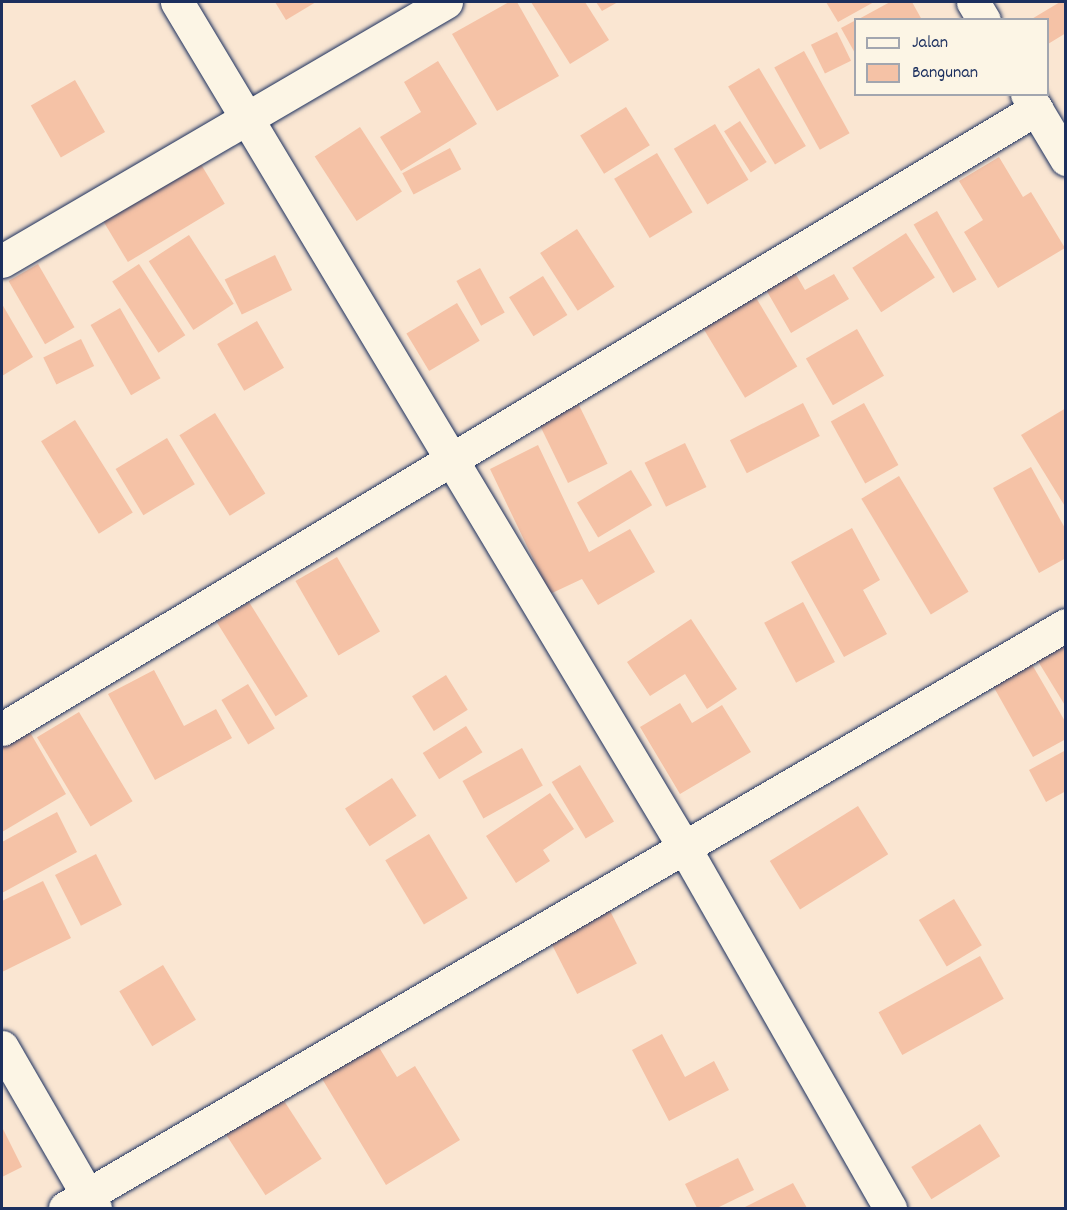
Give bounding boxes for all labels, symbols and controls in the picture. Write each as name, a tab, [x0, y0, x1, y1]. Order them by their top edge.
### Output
legend	[854, 18, 1049, 96]
text: Jalan	[912, 31, 948, 56]
text: Bangunan	[912, 61, 978, 86]

